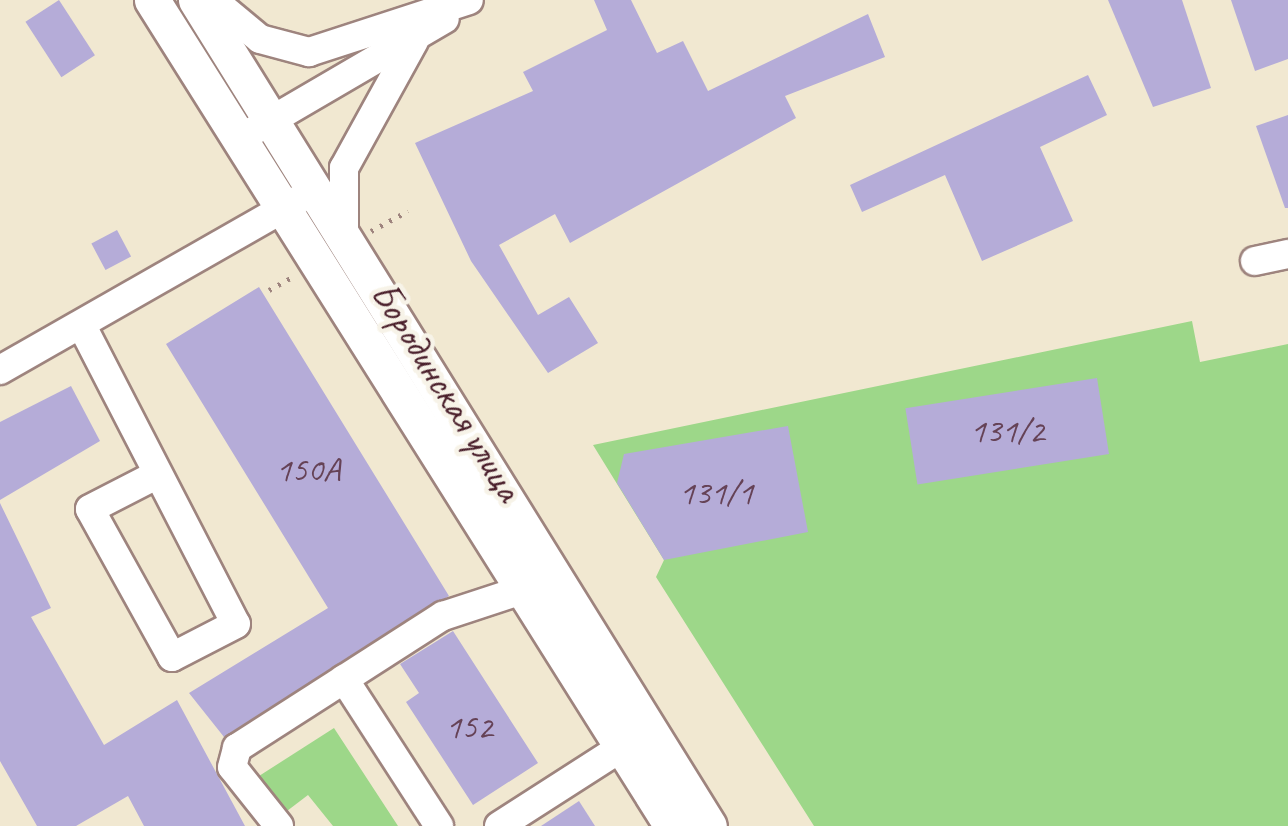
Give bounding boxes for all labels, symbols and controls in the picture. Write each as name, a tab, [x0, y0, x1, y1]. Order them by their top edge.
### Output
street label: Бородинская улица	[360, 271, 534, 511]
house number: 131/2	[970, 410, 1044, 452]
house number: 150А	[276, 449, 340, 491]
house number: 131/1	[679, 472, 753, 514]
house number: 152	[445, 706, 493, 748]

